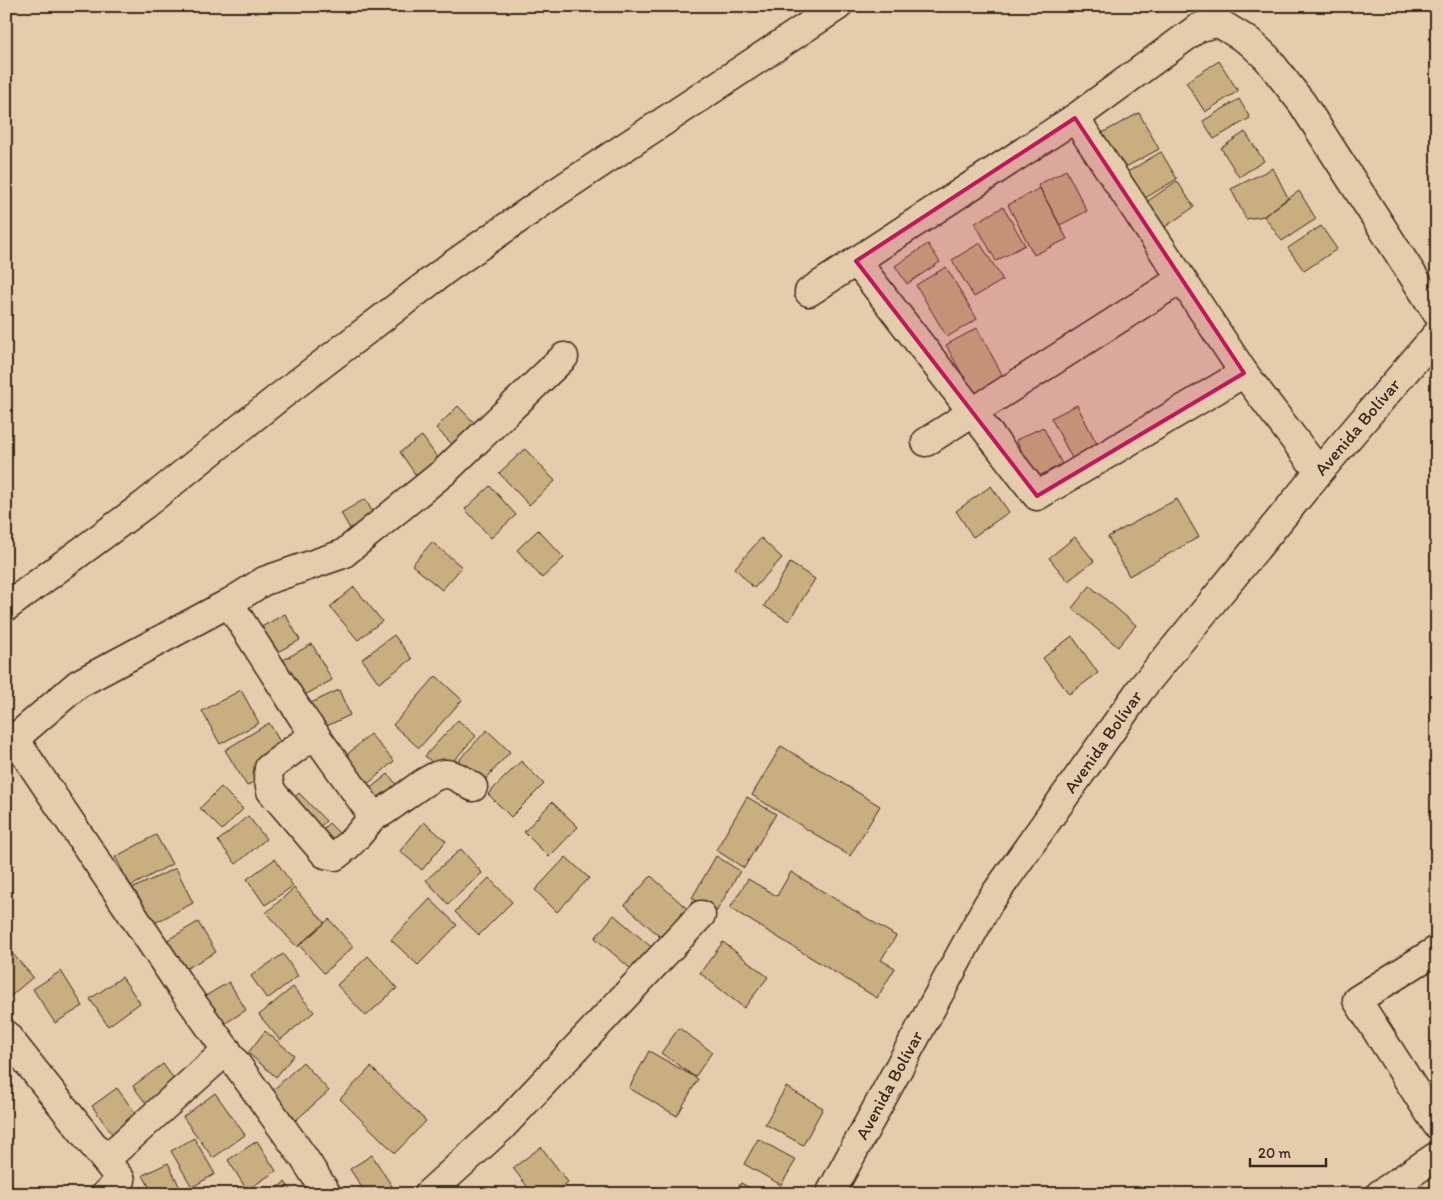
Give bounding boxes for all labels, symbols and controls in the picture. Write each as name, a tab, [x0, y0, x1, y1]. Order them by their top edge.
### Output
street label: Avenida Bolívar	[1310, 373, 1406, 480]
street label: Avenida Bolívar	[1059, 686, 1147, 797]
street label: Avenida Bolívar	[851, 1026, 928, 1143]
scale bar	[1250, 1135, 1327, 1167]
text: 20 m	[1258, 1144, 1292, 1162]

